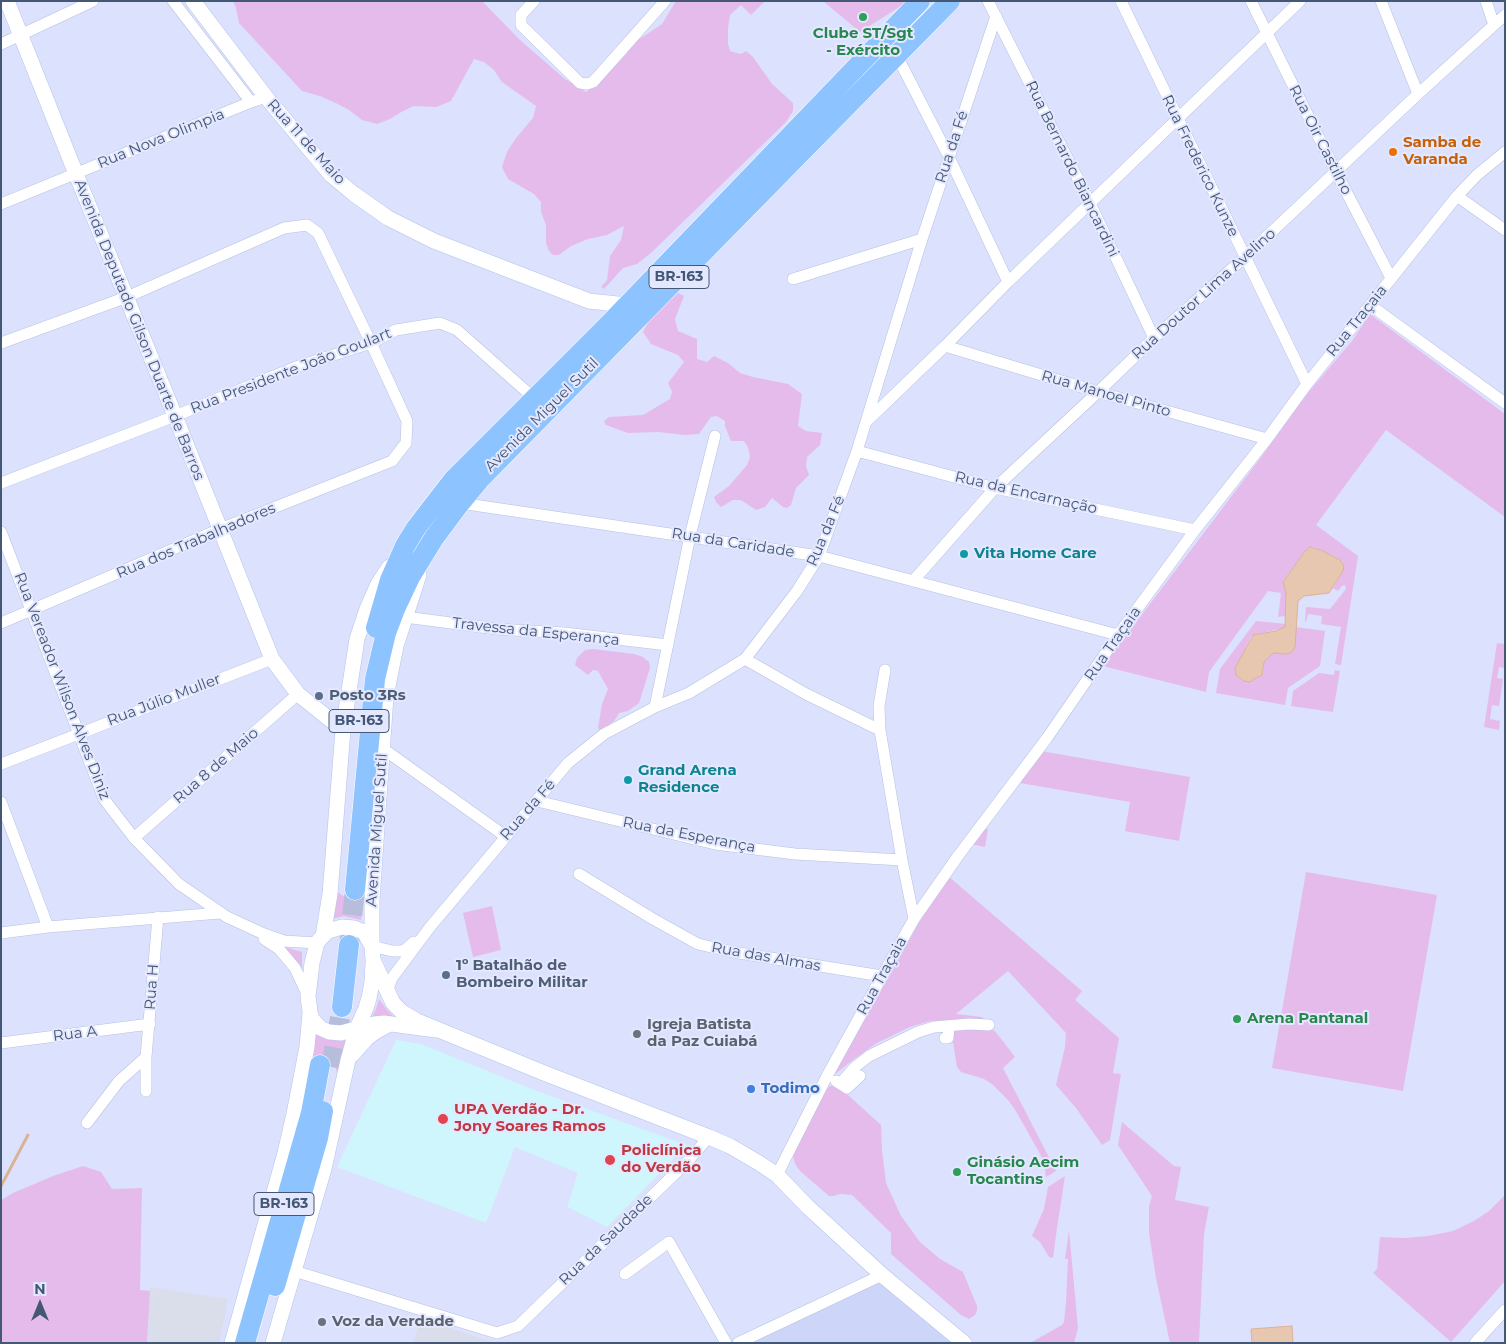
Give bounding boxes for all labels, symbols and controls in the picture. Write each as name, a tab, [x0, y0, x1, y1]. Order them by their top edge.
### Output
marker: Clube ST/Sgt - Exército	[857, 11, 869, 23]
place label: Clube ST/Sgt - Exército	[813, 25, 913, 60]
street label: Rua Bernardo Biancardini	[1021, 78, 1123, 260]
street label: Rua Oir Castilho	[1285, 82, 1355, 198]
street label: Rua Frederico Kunze	[1158, 92, 1242, 240]
street label: Rua 11 de Maio	[263, 96, 349, 188]
street label: Rua Nova Olimpia	[95, 105, 227, 173]
street label: Rua da Fé	[932, 109, 972, 185]
place label: Samba de Varanda	[1403, 134, 1481, 169]
marker: Samba de Varanda	[1387, 146, 1399, 158]
street label: Avenida Deputado Gilson Duarte de Barros	[70, 177, 208, 483]
street label: Rua Doutor Lima Avelino	[1128, 225, 1280, 363]
road number: BR-163	[649, 266, 709, 288]
street label: Rua Traçaia	[1323, 282, 1391, 360]
street label: Rua Presidente João Goulart	[188, 324, 394, 418]
street label: Avenida Miguel Sutil	[481, 354, 603, 476]
street label: Rua Manoel Pinto	[1039, 367, 1173, 421]
street label: Rua da Encarnação	[953, 468, 1099, 518]
street label: Rua da Fé	[803, 493, 849, 569]
street label: Rua dos Trabalhadores	[114, 499, 278, 583]
street label: Rua da Caridade	[670, 524, 796, 562]
place label: Vita Home Care	[974, 545, 1097, 563]
marker: Vita Home Care	[958, 548, 970, 560]
street label: Rua Vereador Wilson Alves Diniz	[10, 570, 114, 802]
street label: Rua Traçaia	[1081, 603, 1145, 685]
street label: Travessa da Esperança	[452, 614, 620, 650]
street label: Rua Júlio Muller	[105, 670, 223, 730]
place label: Posto 3Rs	[329, 687, 406, 705]
marker: Posto 3Rs	[313, 690, 325, 702]
road number: BR-163	[329, 709, 389, 732]
street label: Rua 8 de Maio	[170, 724, 262, 808]
street label: Avenida Miguel Sutil	[363, 753, 391, 907]
place label: Grand Arena Residence	[638, 762, 737, 797]
marker: Grand Arena Residence	[622, 774, 634, 786]
street label: Rua da Fé	[497, 776, 559, 844]
street label: Rua da Esperança	[621, 813, 757, 857]
street label: Rua Traçaia	[853, 934, 911, 1018]
street label: Rua das Almas	[710, 939, 822, 975]
place label: 1º Batalhão de Bombeiro Militar	[456, 957, 588, 992]
street label: Rua H	[141, 963, 163, 1011]
marker: 1º Batalhão de Bombeiro Militar	[440, 969, 452, 981]
place label: Arena Pantanal	[1247, 1010, 1368, 1028]
marker: Arena Pantanal	[1231, 1013, 1243, 1025]
place label: Igreja Batista da Paz Cuiabá	[647, 1016, 757, 1051]
street label: Rua A	[52, 1022, 98, 1046]
marker: Igreja Batista da Paz Cuiabá	[631, 1028, 643, 1040]
place label: Todimo	[761, 1080, 820, 1098]
marker: Todimo	[745, 1083, 757, 1095]
place label: UPA Verdão - Dr. Jony Soares Ramos	[454, 1101, 606, 1136]
marker: UPA Verdão - Dr. Jony Soares Ramos	[436, 1112, 450, 1126]
place label: Policlínica do Verdão	[621, 1142, 702, 1177]
marker: Policlínica do Verdão	[603, 1153, 617, 1167]
place label: Ginásio Aecim Tocantins	[967, 1154, 1079, 1189]
marker: Ginásio Aecim Tocantins	[951, 1166, 963, 1178]
street label: Rua da Saudade	[555, 1191, 657, 1289]
road number: BR-163	[254, 1192, 314, 1216]
north arrow	[15, 1279, 65, 1329]
text: N	[34, 1280, 46, 1298]
place label: Voz da Verdade	[332, 1313, 454, 1331]
marker: Voz da Verdade	[316, 1316, 328, 1328]

